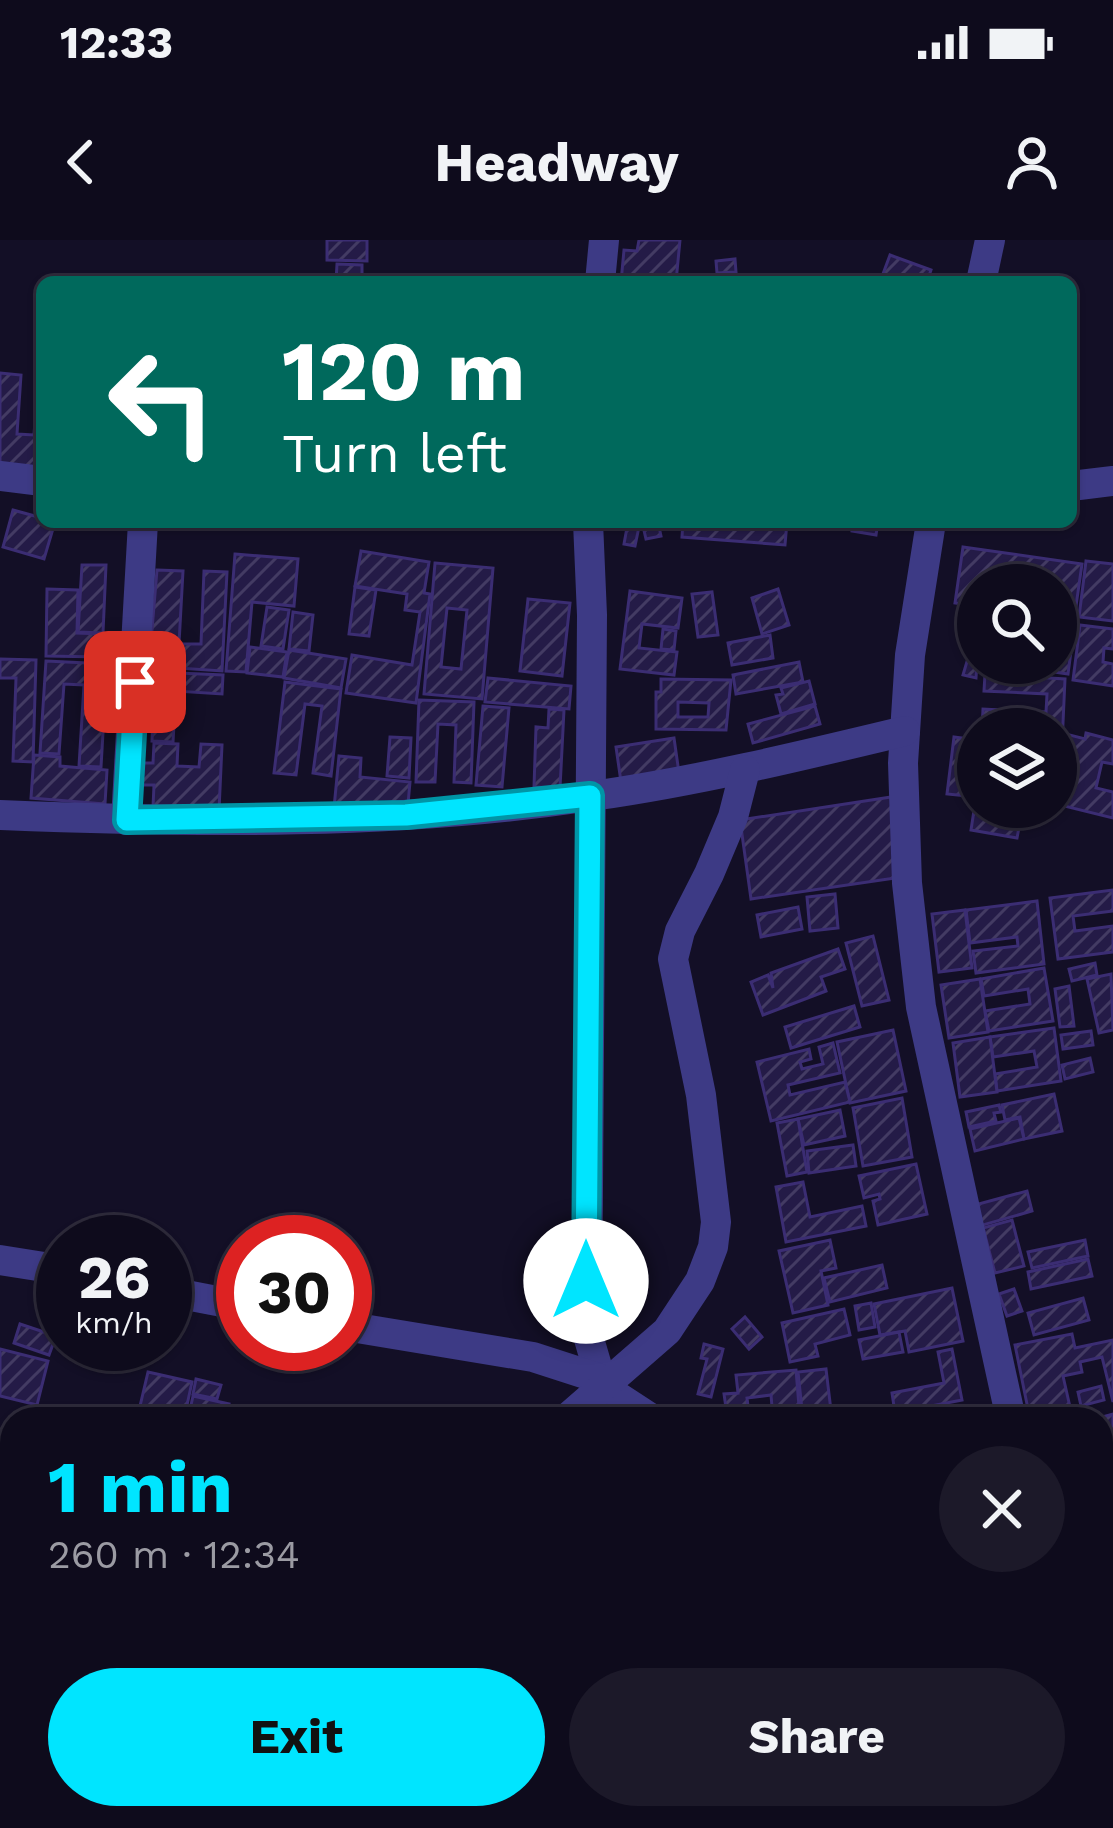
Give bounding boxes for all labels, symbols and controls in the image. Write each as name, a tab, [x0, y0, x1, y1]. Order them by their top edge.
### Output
text: 12:33	[60, 16, 173, 69]
icon: back	[48, 129, 114, 195]
icon: person	[999, 129, 1065, 195]
text: Headway	[434, 131, 679, 194]
text: 120 m	[282, 322, 525, 420]
icon: left	[84, 324, 240, 480]
text: Turn left	[282, 422, 507, 485]
map controls	[957, 564, 1077, 828]
button: search	[957, 564, 1077, 684]
pin	[84, 631, 186, 733]
icon: arrive	[102, 649, 168, 715]
button: layers	[957, 708, 1077, 828]
speed limit sign: 30	[216, 1215, 372, 1371]
position arrow	[523, 1218, 649, 1344]
text: 26	[78, 1242, 150, 1313]
text: km/h	[75, 1305, 153, 1340]
text: 1 min	[48, 1445, 233, 1529]
button: close	[939, 1446, 1065, 1572]
text: 260 m · 12:34	[48, 1532, 300, 1577]
button: Exit	[48, 1668, 545, 1806]
button: Share	[569, 1668, 1065, 1806]

